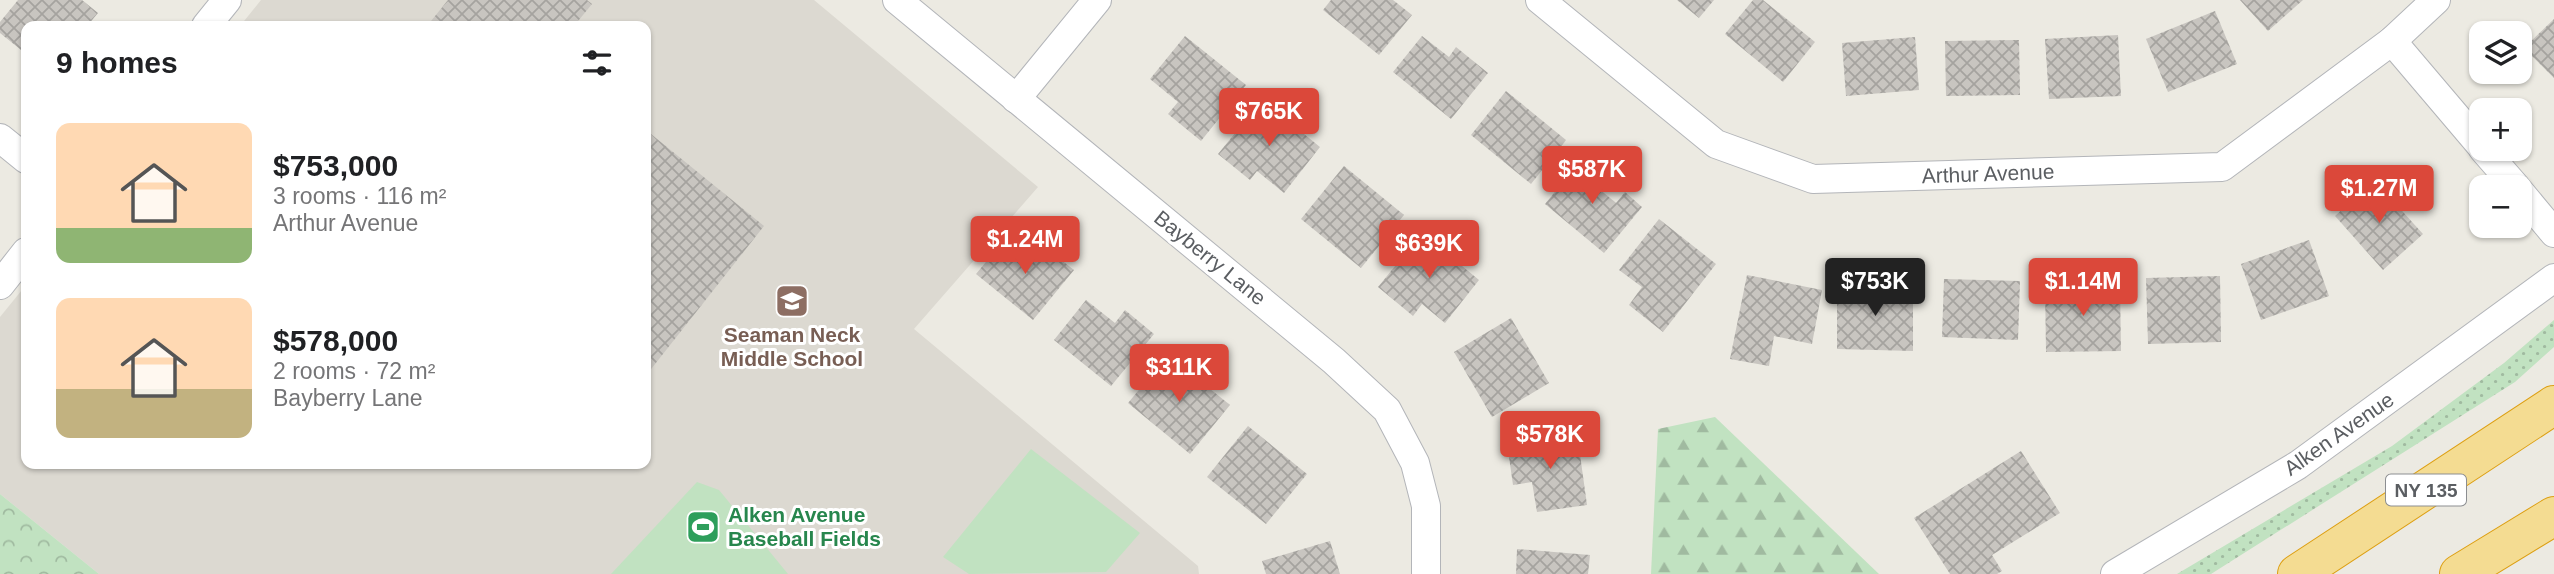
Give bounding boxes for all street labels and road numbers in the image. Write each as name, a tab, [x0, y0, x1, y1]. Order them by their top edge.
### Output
street label: Arthur Avenue	[1921, 160, 2055, 187]
street label: Bayberry Lane	[1150, 206, 1271, 310]
street label: Alken Avenue	[2280, 387, 2398, 480]
road number: NY 135	[2386, 475, 2466, 505]

